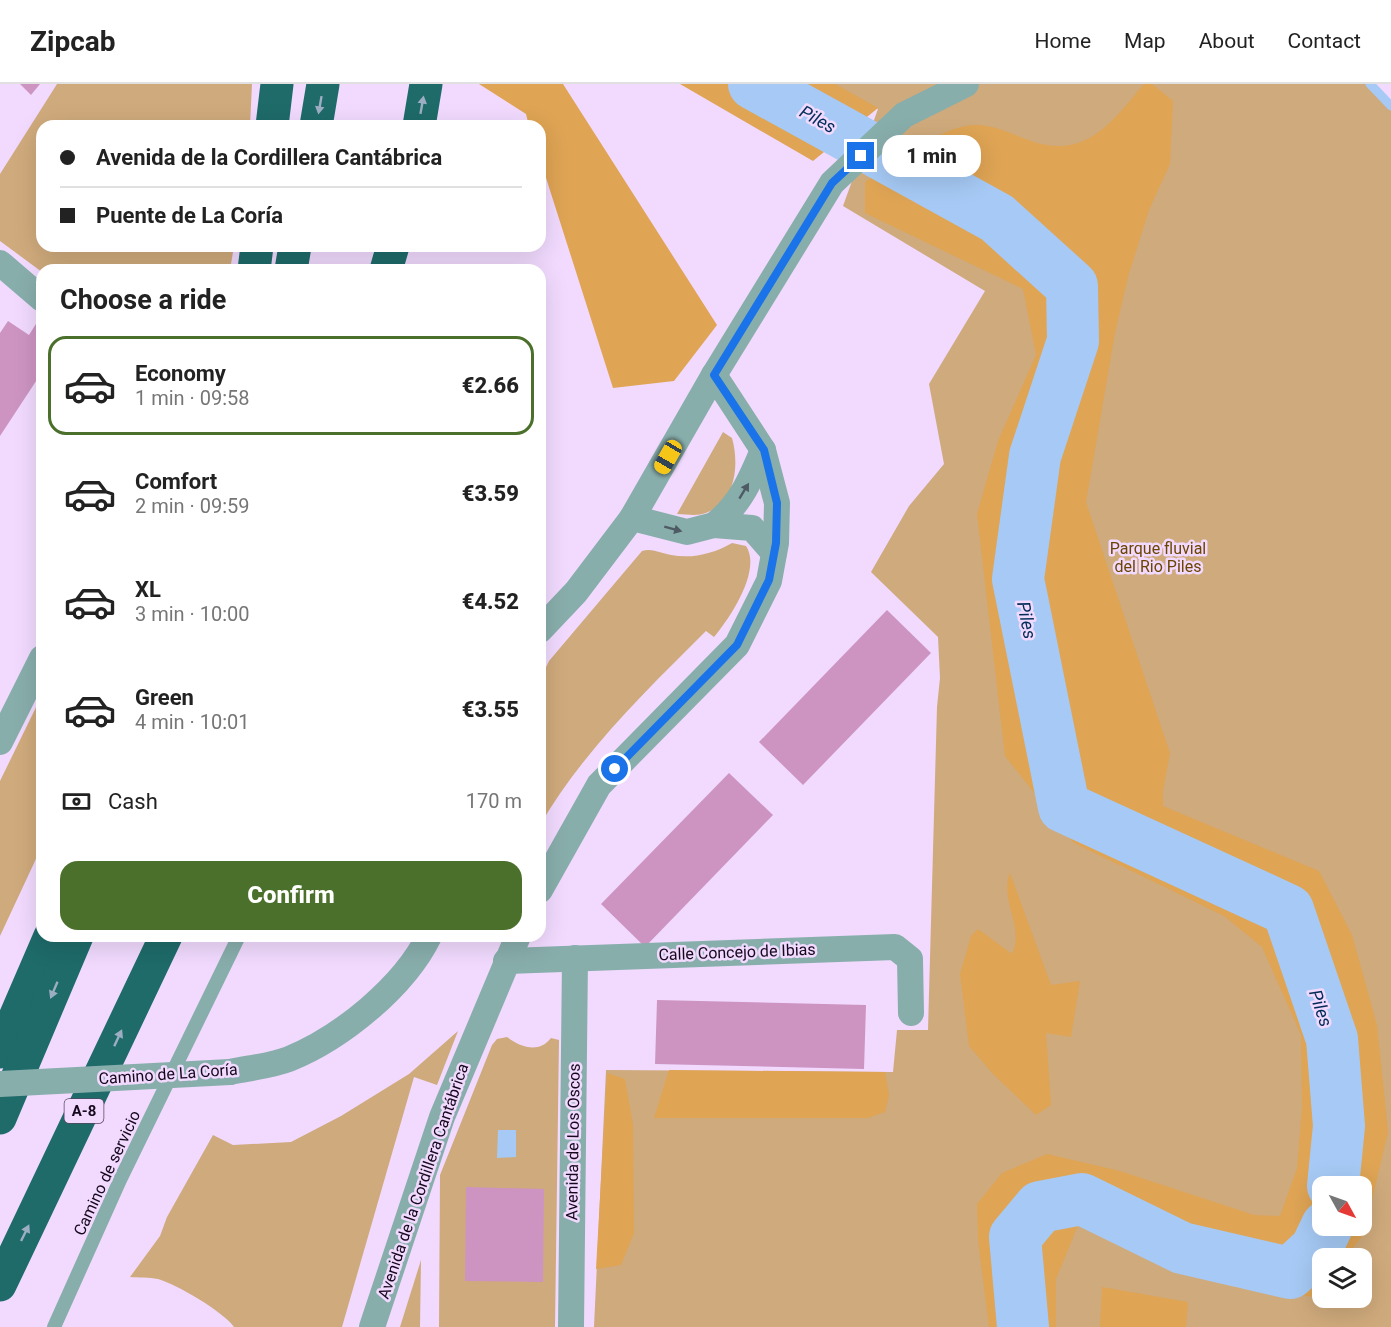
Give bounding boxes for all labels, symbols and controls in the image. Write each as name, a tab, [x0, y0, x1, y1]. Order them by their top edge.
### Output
text: Zipcab	[30, 25, 115, 58]
text: Home	[1035, 29, 1091, 53]
text: Map	[1124, 29, 1166, 53]
text: About	[1199, 29, 1255, 53]
text: Contact	[1288, 29, 1361, 53]
one-way arrow	[418, 95, 427, 114]
one-way arrow	[315, 96, 324, 115]
water label: Piles	[796, 101, 840, 137]
callout: 1 min	[882, 135, 981, 177]
route end	[847, 142, 874, 169]
text: 1 min	[906, 144, 957, 168]
text: Avenida de la Cordillera Cantábrica	[96, 145, 442, 170]
text: Puente de La Coría	[96, 203, 283, 228]
text: Choose a ride	[60, 284, 226, 316]
icon: car	[63, 359, 117, 413]
text: Economy	[135, 361, 226, 386]
text: €2.66	[462, 373, 519, 398]
text: 1 min · 09:58	[135, 386, 250, 410]
car	[651, 437, 685, 477]
icon: car	[63, 467, 117, 521]
text: Comfort	[135, 469, 217, 494]
text: €3.59	[462, 481, 519, 506]
one-way arrow	[739, 482, 749, 499]
text: 2 min · 09:59	[135, 494, 250, 518]
one-way arrow	[665, 525, 683, 534]
park label: Parque fluvial del Rio Piles	[1110, 539, 1206, 576]
icon: car	[63, 575, 117, 629]
text: XL	[135, 577, 161, 602]
text: €4.52	[462, 589, 519, 614]
water label: Piles	[1013, 599, 1041, 641]
text: 3 min · 10:00	[135, 602, 250, 626]
icon: car	[63, 683, 117, 737]
text: Green	[135, 685, 194, 710]
text: €3.55	[462, 697, 519, 722]
text: 4 min · 10:01	[135, 710, 250, 734]
route start	[601, 755, 628, 782]
icon: cash	[60, 785, 93, 818]
text: Cash	[108, 789, 158, 814]
text: 170 m	[466, 789, 522, 813]
button: Confirm	[60, 861, 522, 930]
street label: Calle Concejo de Ibias	[658, 940, 816, 964]
one-way arrow	[49, 981, 58, 999]
water label: Piles	[1305, 987, 1337, 1029]
one-way arrow	[114, 1029, 123, 1046]
street label: Camino de La Coría	[98, 1060, 238, 1088]
street label: Avenida de la Cordillera Cantábrica	[374, 1061, 472, 1301]
street label: Avenida de Los Oscos	[562, 1063, 584, 1221]
road number: A-8	[64, 1099, 104, 1123]
street label: Camino de servicio	[70, 1107, 144, 1239]
north arrow	[1312, 1176, 1372, 1236]
map controls	[1312, 1176, 1372, 1308]
one-way arrow	[21, 1224, 30, 1241]
button: layers	[1312, 1248, 1372, 1308]

